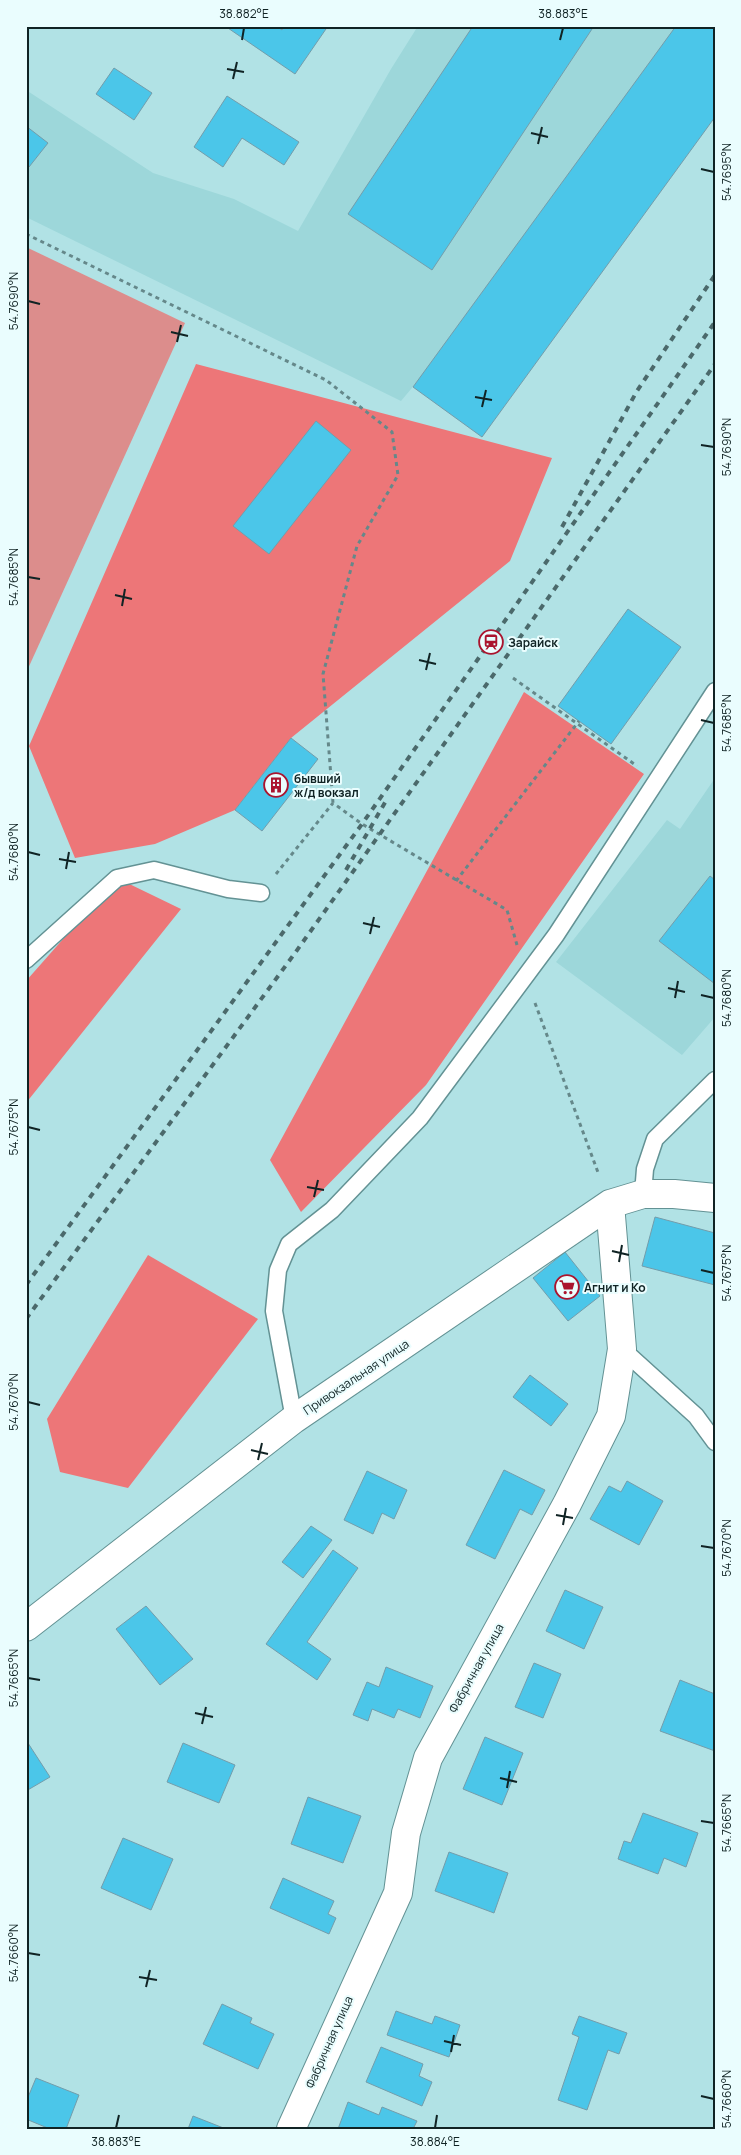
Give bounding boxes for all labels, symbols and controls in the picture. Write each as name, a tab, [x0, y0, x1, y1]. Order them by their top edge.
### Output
text: 38.882°E	[219, 5, 269, 22]
text: 38.883°E	[538, 5, 588, 22]
text: 54.7695°N	[718, 143, 735, 201]
text: 54.7690°N	[5, 272, 22, 330]
text: 54.7690°N	[718, 418, 735, 476]
text: 54.7685°N	[5, 548, 22, 606]
station icon: Зарайск	[478, 629, 504, 655]
place label: Зарайск	[508, 634, 558, 651]
text: 54.7685°N	[718, 694, 735, 752]
place label: бывший ж/д вокзал	[294, 770, 359, 801]
building icon: бывший ж/д вокзал	[263, 772, 289, 798]
text: 54.7680°N	[5, 823, 22, 881]
text: 54.7680°N	[718, 969, 735, 1027]
text: 54.7675°N	[5, 1099, 22, 1155]
text: 54.7675°N	[718, 1245, 735, 1301]
supermarket icon: Агнит и Ко	[554, 1274, 580, 1300]
place label: Агнит и Ко	[584, 1279, 646, 1296]
street label: Привокзальная улица	[300, 1335, 412, 1419]
text: 54.7670°N	[5, 1373, 22, 1431]
text: 54.7670°N	[718, 1519, 735, 1577]
street label: Фабричная улица	[444, 1620, 508, 1716]
text: 54.7665°N	[5, 1649, 22, 1707]
text: 54.7665°N	[718, 1794, 735, 1852]
text: 54.7660°N	[5, 1924, 22, 1982]
street label: Фабричная улица	[301, 1993, 357, 2091]
text: 54.7660°N	[718, 2070, 735, 2128]
text: 38.883°E	[91, 2133, 141, 2150]
text: 38.884°E	[410, 2133, 460, 2150]

